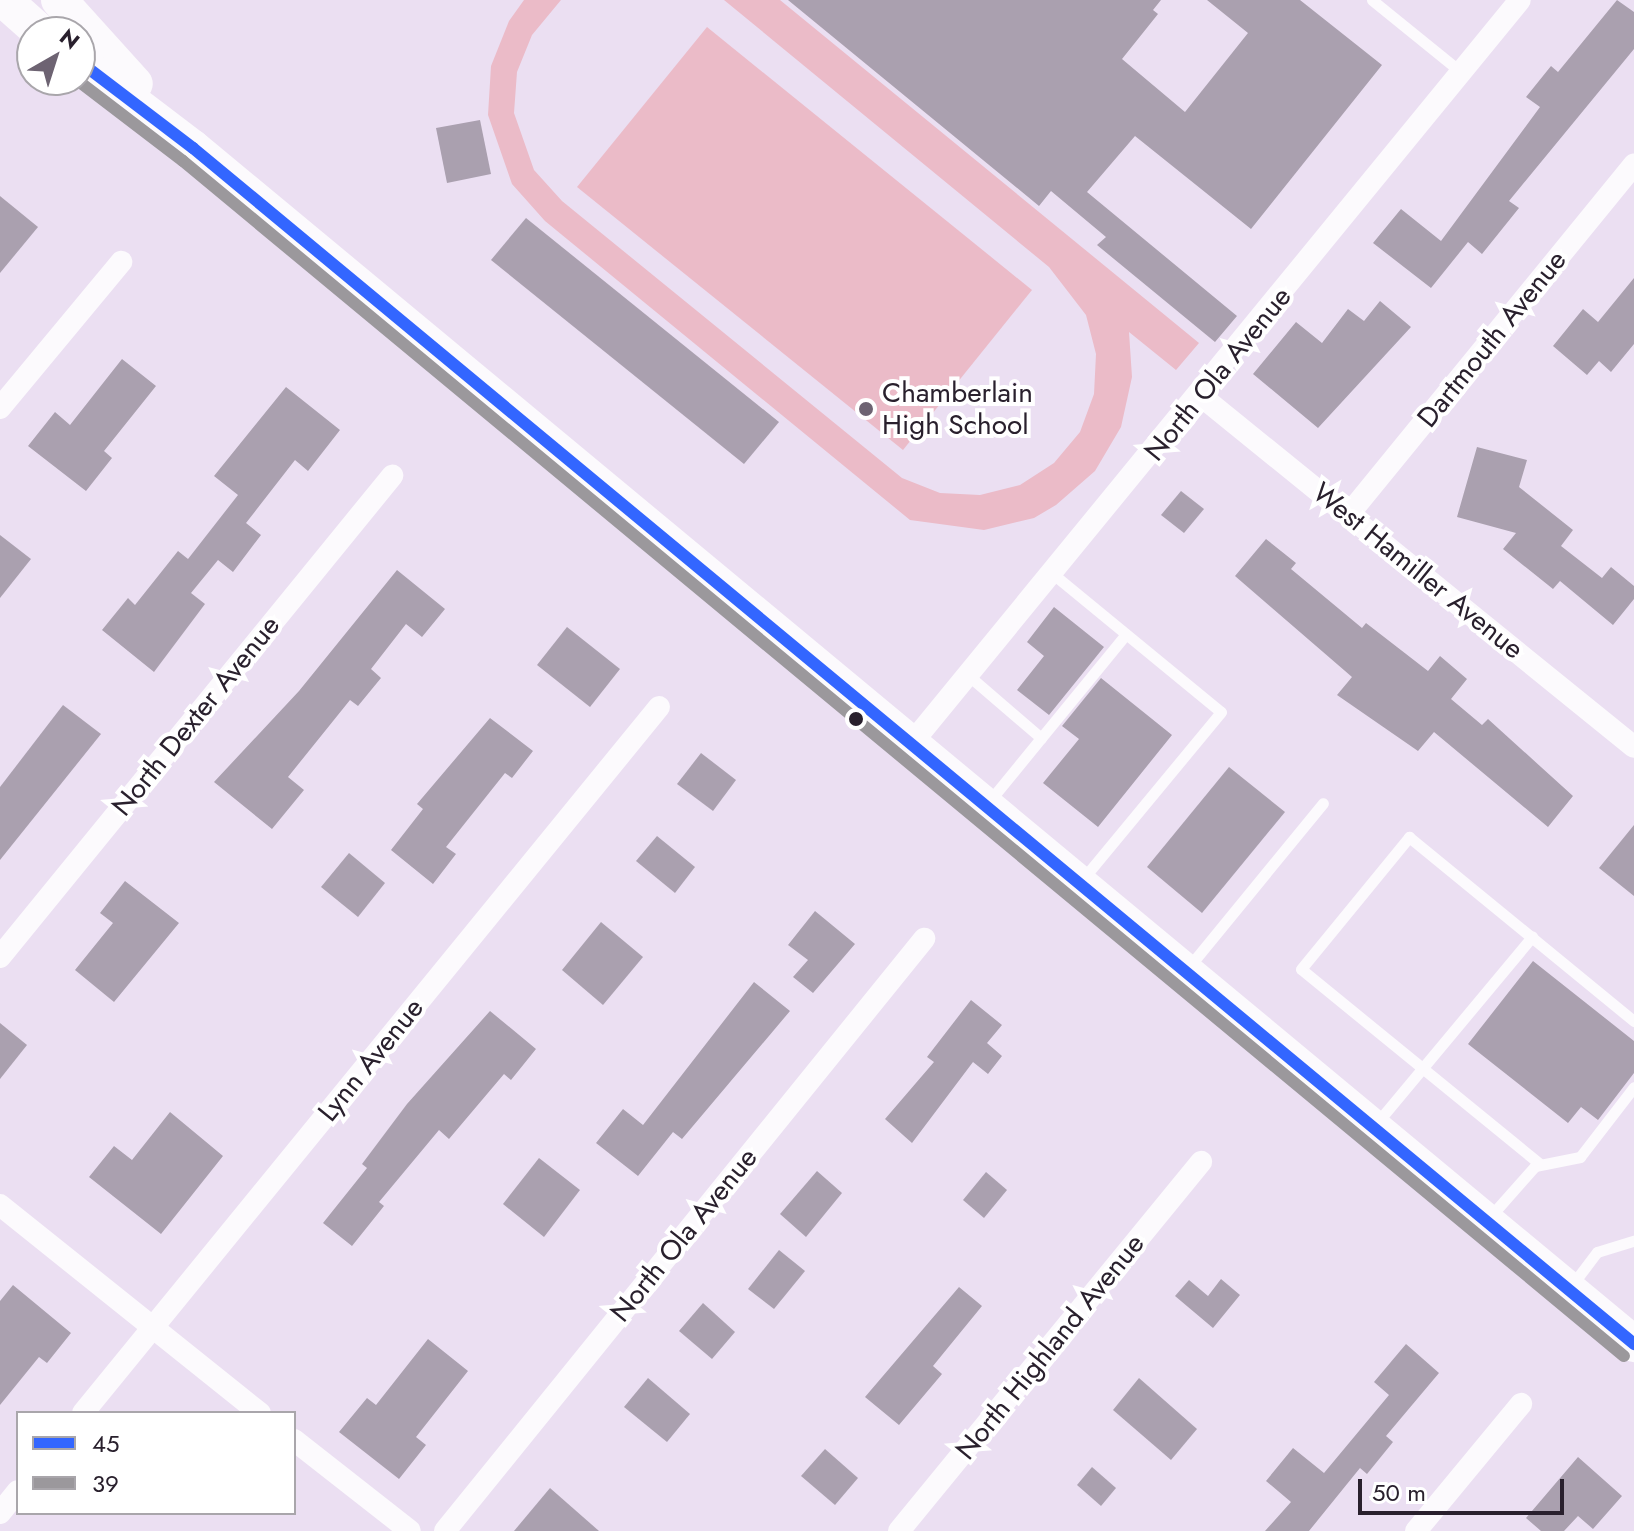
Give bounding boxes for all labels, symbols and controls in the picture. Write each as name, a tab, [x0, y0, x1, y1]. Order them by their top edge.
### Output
north arrow	[16, 16, 96, 96]
text: N	[53, 21, 87, 57]
street label: Dartmouth Avenue	[1410, 244, 1574, 434]
street label: North Ola Avenue	[1138, 280, 1298, 468]
place label: Chamberlain High School	[882, 376, 1033, 442]
marker: Chamberlain High School	[857, 400, 875, 418]
street label: West Hamiller Avenue	[1306, 476, 1530, 666]
street label: North Dexter Avenue	[105, 609, 287, 823]
unlabelled marker	[848, 711, 864, 727]
street label: Lynn Avenue	[311, 992, 431, 1128]
street label: North Ola Avenue	[604, 1141, 764, 1329]
street label: North Highland Avenue	[949, 1227, 1151, 1467]
legend	[16, 1411, 296, 1515]
text: 45	[92, 1426, 120, 1461]
scale bar	[1362, 1463, 1568, 1513]
text: 39	[92, 1466, 119, 1501]
text: 50 m	[1372, 1475, 1426, 1510]

